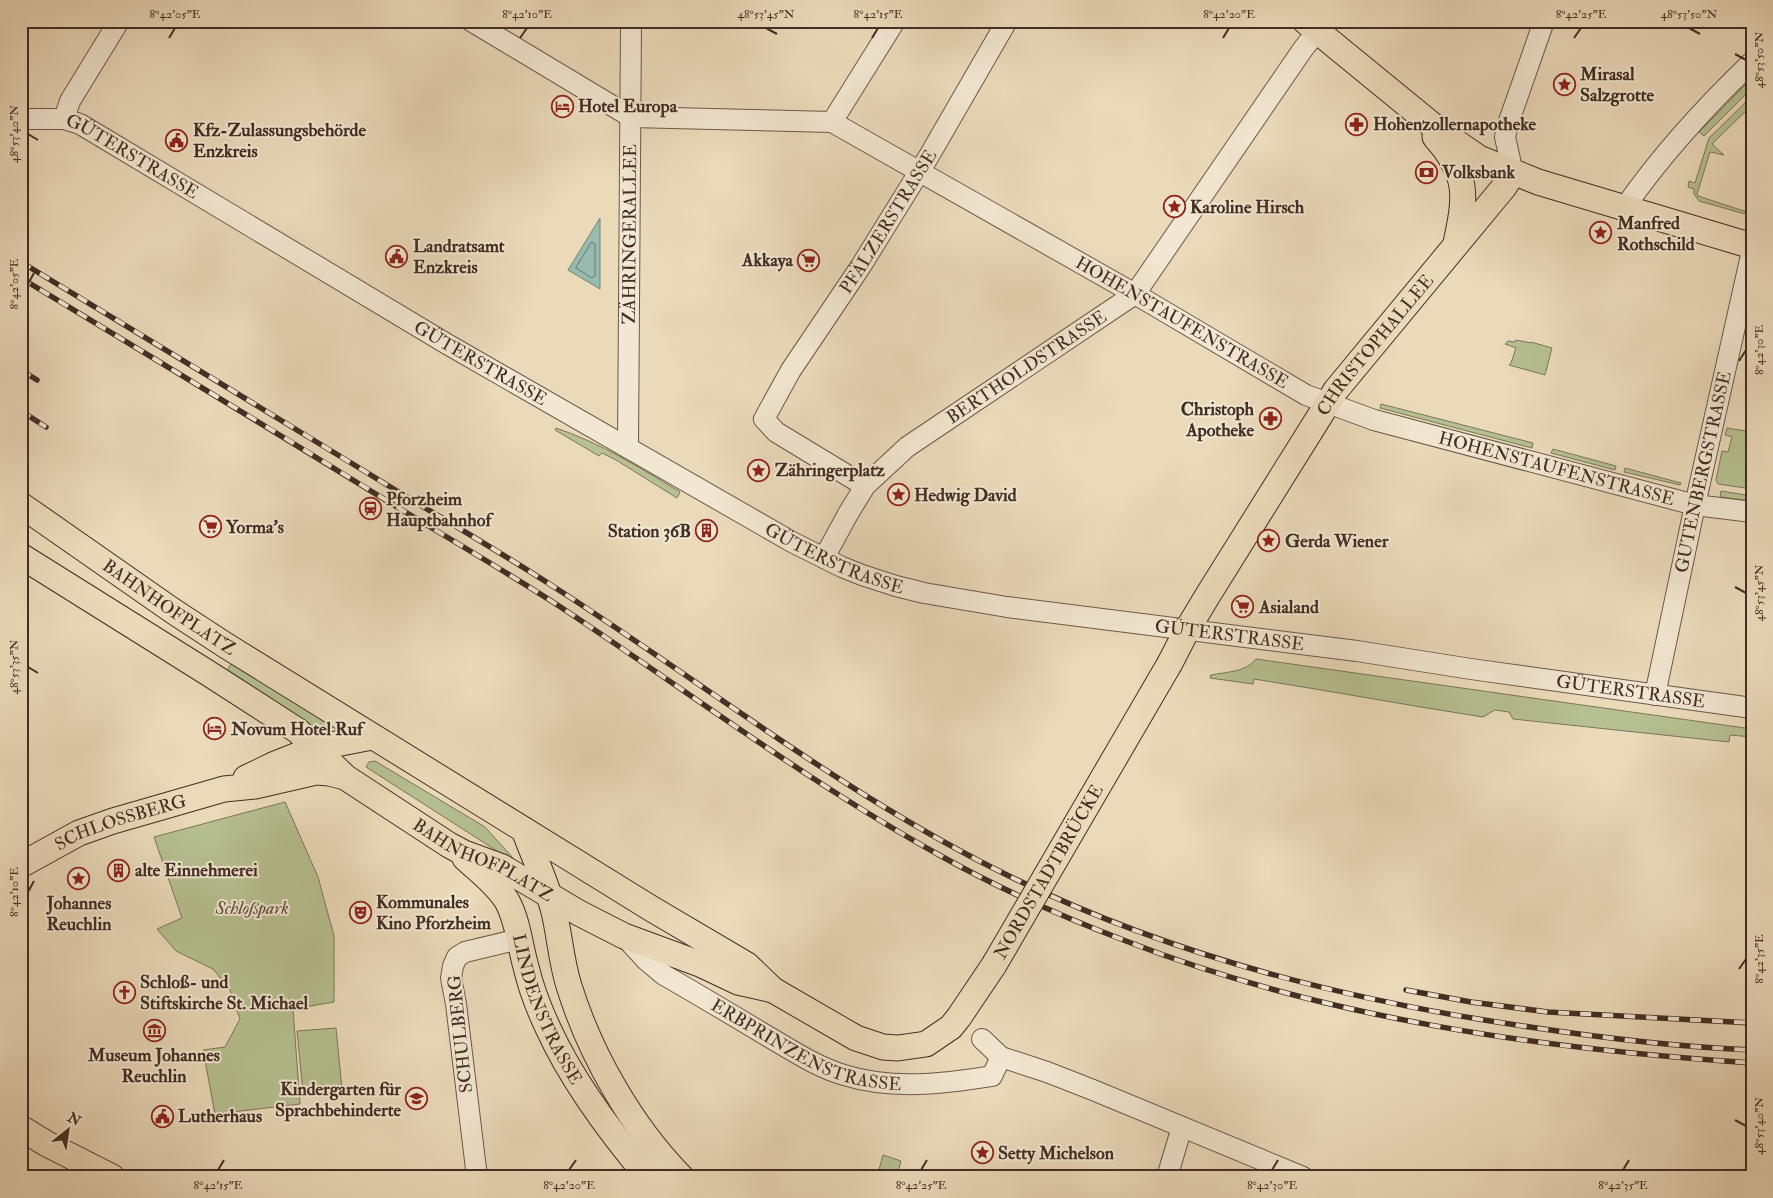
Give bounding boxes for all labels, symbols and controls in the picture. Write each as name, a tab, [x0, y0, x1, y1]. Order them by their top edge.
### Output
text: 8°42'05"E	[150, 7, 201, 22]
text: 8°42'10"E	[502, 7, 552, 22]
text: 48°53'45"N	[737, 7, 795, 22]
text: 8°42'15"E	[854, 7, 903, 22]
text: 8°42'20"E	[1203, 7, 1255, 22]
text: 8°42'25"E	[1556, 7, 1607, 22]
text: 48°53'50"N	[1661, 7, 1718, 22]
text: 48°53'50"N	[1752, 31, 1767, 88]
place label: Mirasal Salzgrotte	[1579, 63, 1655, 107]
place icon: Mirasal Salzgrotte	[1552, 72, 1576, 96]
hotel icon: Hotel Europa	[550, 94, 574, 118]
place label: Hotel Europa	[578, 95, 678, 118]
text: 48°53'40"N	[7, 105, 22, 163]
street label: GÜTERSTRASSE	[63, 109, 203, 204]
pharmacy icon: Hohenzollernapotheke	[1345, 112, 1369, 136]
place label: Hohenzollernapotheke	[1373, 113, 1537, 136]
place label: Kfz-Zulassungsbehörde Enzkreis	[193, 119, 366, 163]
public building icon: Kfz-Zulassungsbehörde Enzkreis	[165, 128, 189, 152]
street label: ZÄHRINGERALLEE	[618, 144, 642, 324]
street label: PFÄLZERSTRASSE	[835, 146, 942, 298]
bank icon: Volksbank	[1414, 160, 1438, 184]
place label: Volksbank	[1441, 161, 1516, 184]
place icon: Karoline Hirsch	[1162, 195, 1186, 219]
place label: Karoline Hirsch	[1190, 196, 1305, 219]
place label: Manfred Rothschild	[1616, 212, 1695, 256]
place icon: Manfred Rothschild	[1589, 221, 1613, 245]
place label: Landratsamt Enzkreis	[413, 235, 505, 279]
public building icon: Landratsamt Enzkreis	[385, 244, 409, 268]
supermarket icon: Akkaya	[797, 248, 821, 272]
place label: Akkaya	[741, 249, 794, 272]
street label: HOHENSTAUFENSTRASSE	[1071, 252, 1293, 394]
text: 8°42'05"E	[7, 258, 22, 309]
street label: CHRISTOPHALLEE	[1312, 270, 1439, 420]
street label: BERTHOLDSTRASSE	[942, 305, 1111, 429]
street label: GÜTERSTRASSE	[409, 316, 551, 411]
text: 8°42'30"E	[1752, 325, 1767, 375]
street label: GUTENBERGSTRASSE	[1670, 369, 1737, 575]
place label: Christoph Apotheke	[1181, 398, 1255, 442]
pharmacy icon: Christoph Apotheke	[1258, 407, 1282, 431]
street label: HOHENSTAUFENSTRASSE	[1436, 427, 1677, 511]
place icon: Zähringerplatz	[747, 458, 771, 482]
place label: Zähringerplatz	[775, 459, 885, 482]
place icon: Hedwig David	[886, 483, 910, 507]
place label: Hedwig David	[914, 484, 1017, 507]
place label: Pforzheim Hauptbahnhof	[386, 488, 494, 532]
station icon: Pforzheim Hauptbahnhof	[358, 497, 382, 521]
supermarket icon: Yorma's	[198, 515, 222, 539]
place label: Yorma's	[225, 516, 284, 539]
street label: GÜTERSTRASSE	[760, 518, 906, 599]
building icon: Station 36B	[695, 519, 719, 543]
place label: Station 36B	[608, 520, 691, 543]
place icon: Gerda Wiener	[1257, 529, 1281, 553]
place label: Gerda Wiener	[1285, 530, 1389, 553]
street label: BAHNHOFPLATZ	[98, 554, 240, 661]
text: 48°53'45"N	[1752, 564, 1767, 622]
supermarket icon: Asialand	[1231, 595, 1255, 619]
place label: Asialand	[1258, 596, 1319, 619]
street label: GÜTERSTRASSE	[1154, 615, 1306, 656]
text: 48°53'35"N	[7, 639, 22, 695]
street label: GÜTERSTRASSE	[1555, 670, 1707, 713]
hotel icon: Novum Hotel Ruf	[203, 717, 227, 741]
place label: Novum Hotel Ruf	[230, 718, 366, 741]
street label: NORDSTADTBRÜCKE	[989, 781, 1109, 963]
street label: SCHLOSSBERG	[51, 789, 189, 856]
street label: BAHNHOFPLATZ	[408, 813, 557, 907]
building icon: alte Einnehmerei	[107, 858, 131, 882]
place label: alte Einnehmerei	[135, 859, 258, 882]
place icon: Johannes Reuchlin	[67, 866, 91, 890]
text: 8°42'10"E	[7, 867, 22, 917]
place label: Kommunales Kino Pforzheim	[376, 891, 492, 935]
place label: Johannes Reuchlin	[46, 892, 112, 936]
park label: Schloßpark	[214, 897, 289, 920]
theatre icon: Kommunales Kino Pforzheim	[348, 900, 372, 924]
street label: LINDENSTRASSE	[507, 932, 587, 1089]
text: 8°42'35"E	[1752, 934, 1767, 984]
place label: Schloß- und Stiftskirche St. Michael	[140, 971, 308, 1015]
street label: SCHULBERG	[443, 974, 478, 1094]
church icon: Schloß- und Stiftskirche St. Michael	[112, 980, 136, 1004]
street label: ERBPRINZENSTRASSE	[707, 994, 902, 1096]
museum icon: Museum Johannes Reuchlin	[142, 1018, 166, 1042]
place label: Museum Johannes Reuchlin	[87, 1044, 220, 1088]
place label: Kindergarten für Sprachbehinderte	[275, 1078, 401, 1122]
school or university icon: Kindergarten für Sprachbehinderte	[405, 1087, 429, 1111]
text: 48°53'40"N	[1752, 1097, 1767, 1155]
public building icon: Lutherhaus	[150, 1104, 174, 1128]
place label: Lutherhaus	[178, 1105, 262, 1128]
north arrow	[42, 1106, 92, 1156]
text: N	[64, 1108, 84, 1130]
place icon: Setty Michelson	[970, 1141, 994, 1165]
place label: Setty Michelson	[998, 1142, 1115, 1165]
text: 8°42'15"E	[194, 1178, 243, 1193]
text: 8°42'20"E	[543, 1178, 595, 1193]
text: 8°42'25"E	[896, 1178, 947, 1193]
text: 8°42'30"E	[1247, 1178, 1297, 1193]
text: 8°42'35"E	[1598, 1178, 1648, 1193]

